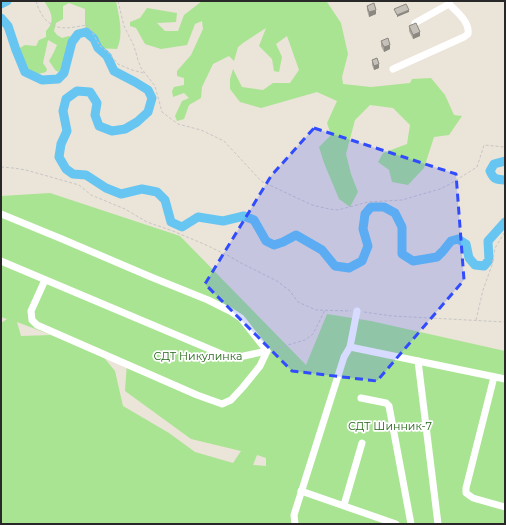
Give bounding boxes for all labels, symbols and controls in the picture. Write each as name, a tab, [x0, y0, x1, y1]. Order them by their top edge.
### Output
park label: СДТ Никулинка	[154, 349, 242, 363]
park label: СДТ Шинник-7	[348, 419, 432, 433]

